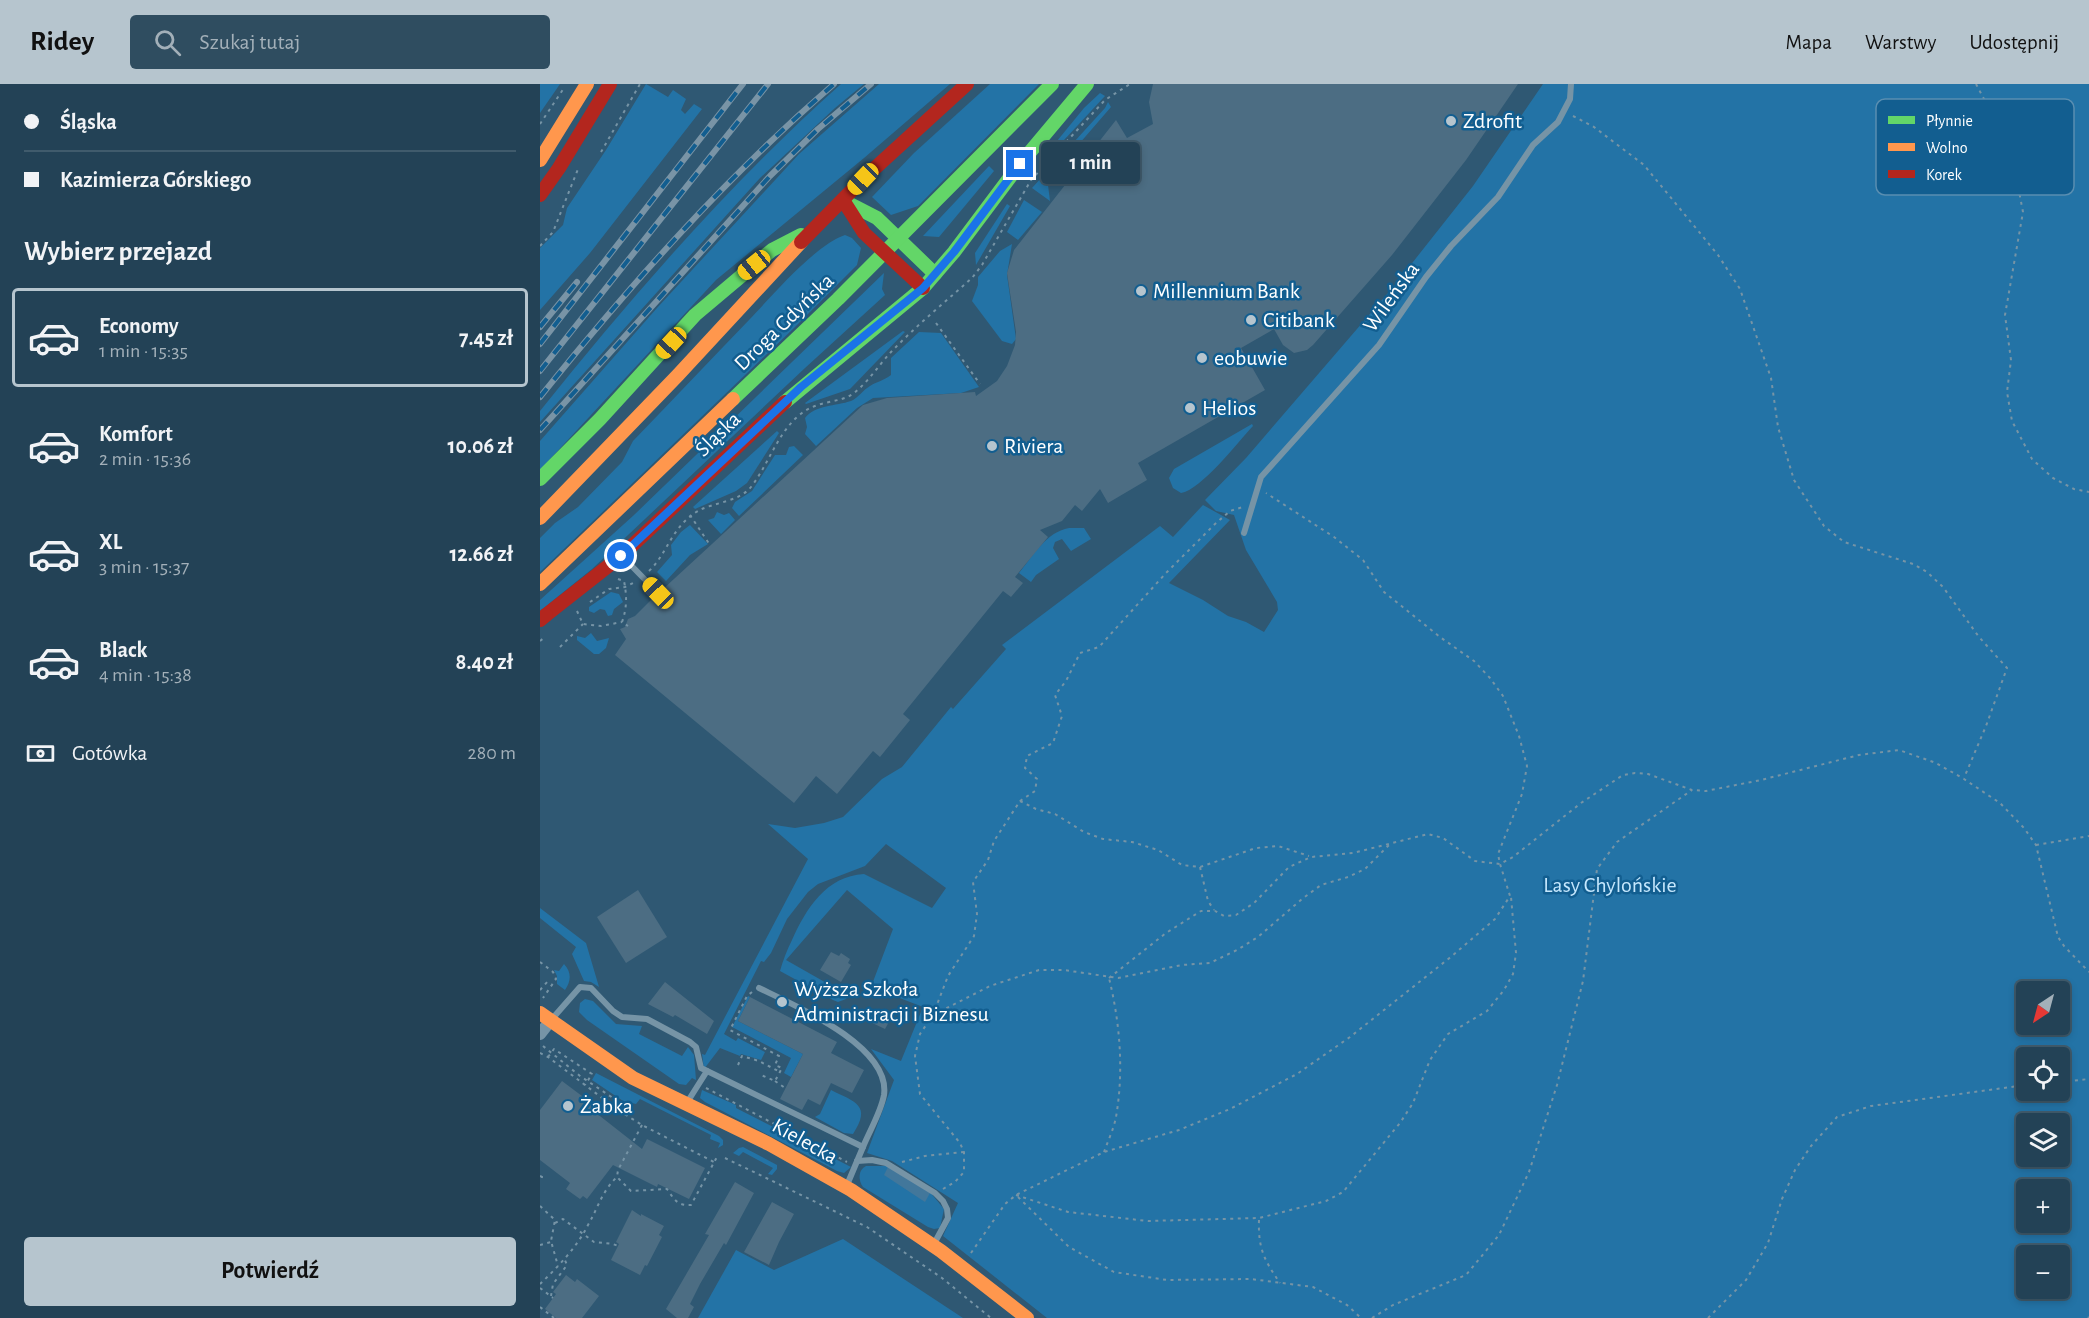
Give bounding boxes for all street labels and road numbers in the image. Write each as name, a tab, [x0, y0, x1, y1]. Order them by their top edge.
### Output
street label: Wileńska	[1359, 258, 1423, 336]
street label: Droga Gdyńska	[730, 269, 838, 375]
street label: Śląska	[690, 406, 745, 461]
street label: Kielecka	[768, 1114, 842, 1168]

